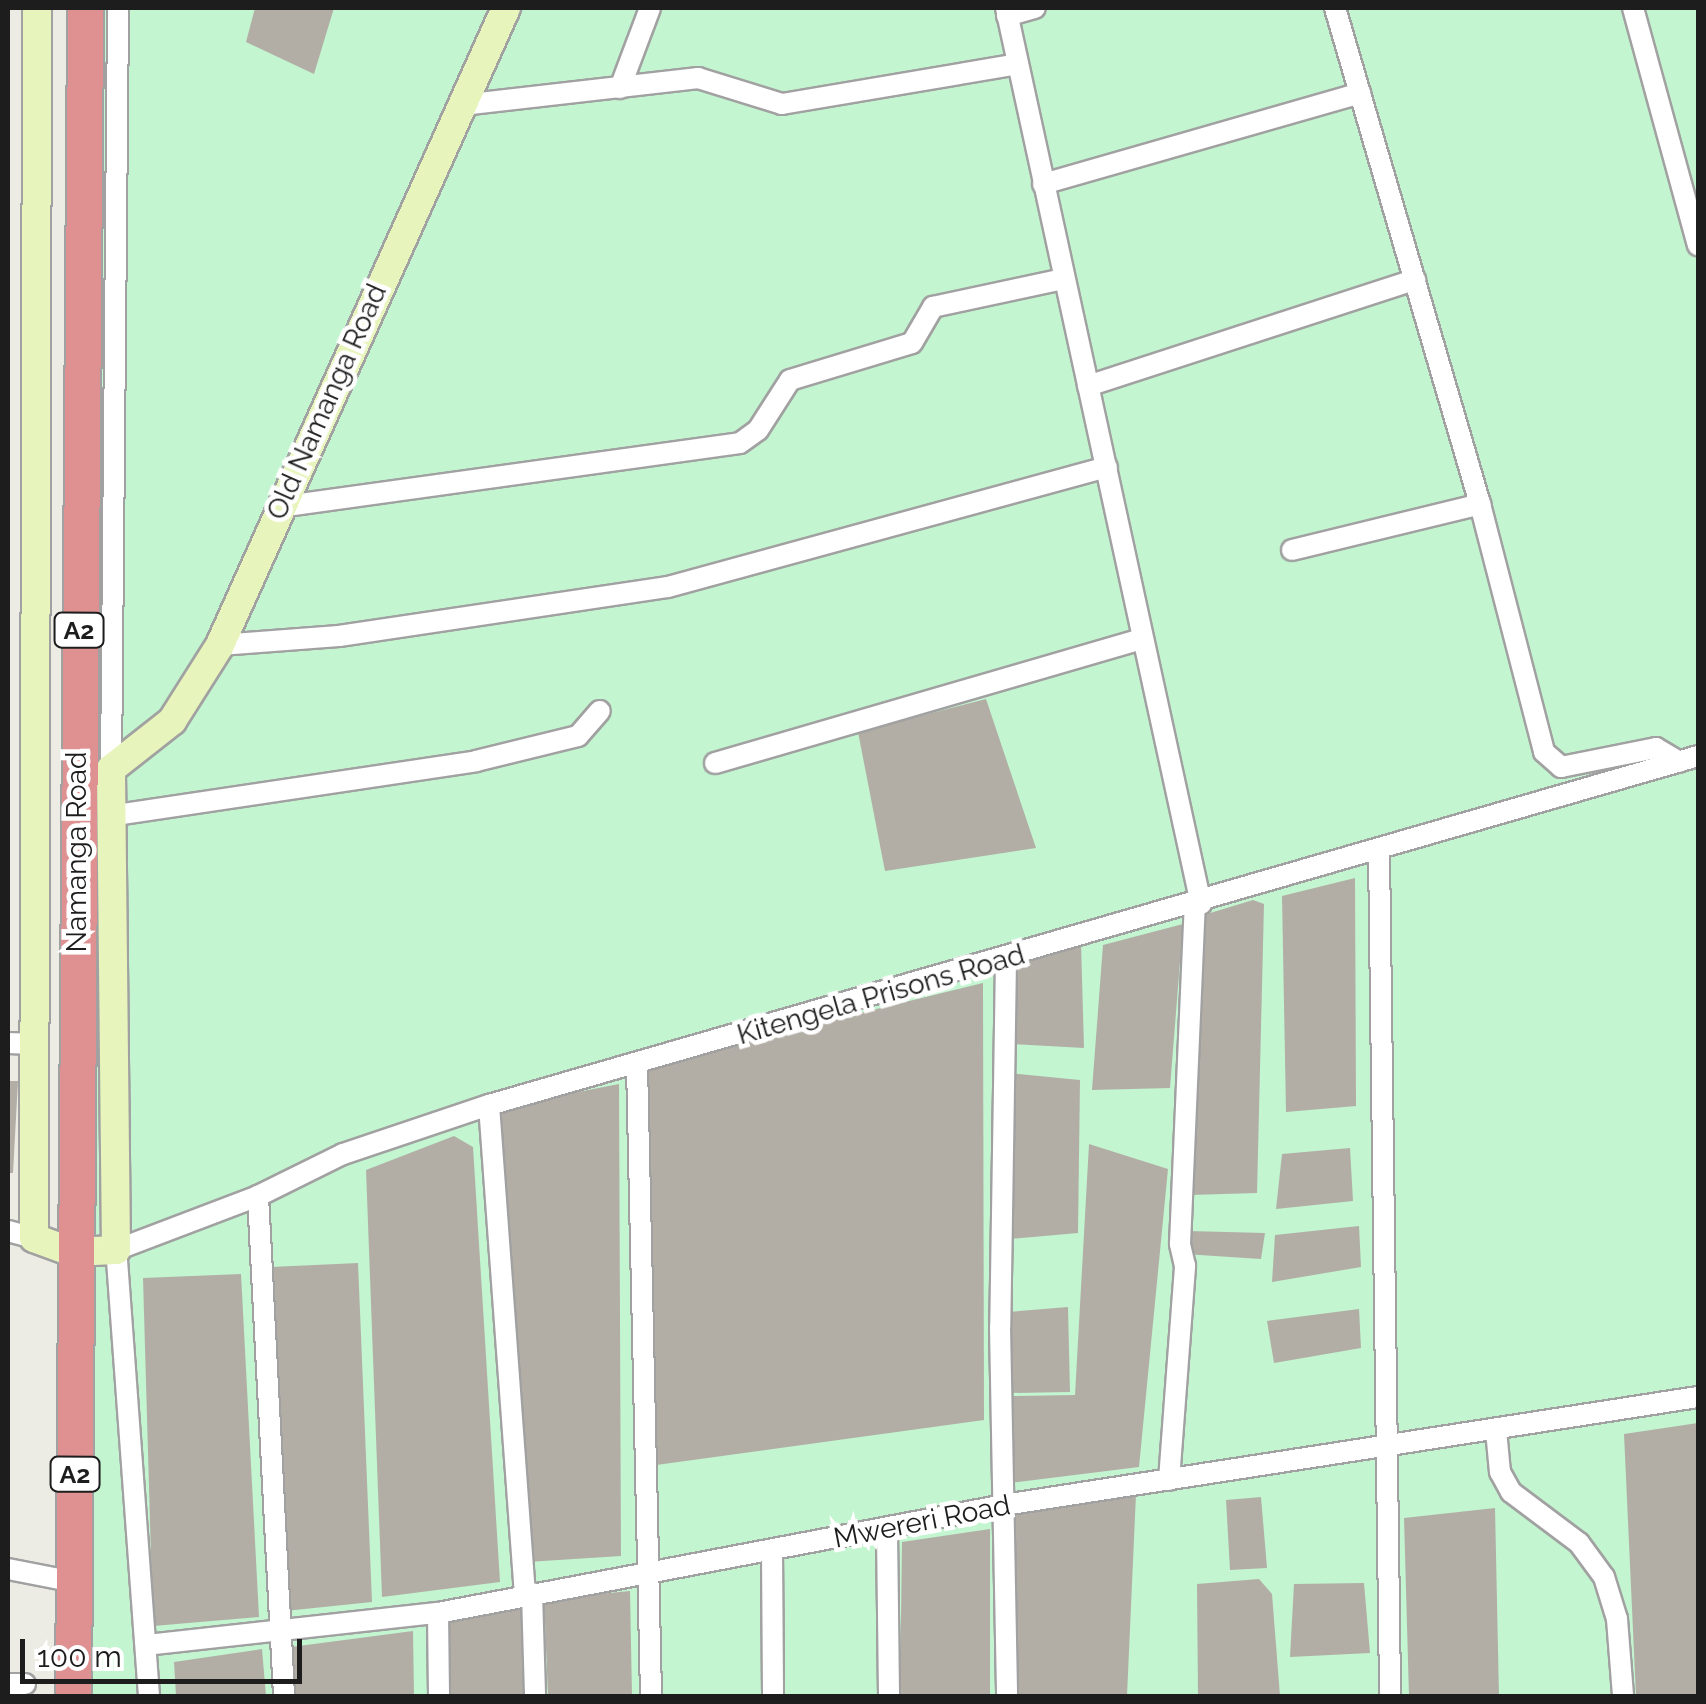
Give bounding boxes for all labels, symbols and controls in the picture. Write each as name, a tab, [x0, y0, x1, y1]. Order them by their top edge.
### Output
street label: Old Namanga Road	[260, 279, 394, 525]
road number: A2	[52, 610, 106, 650]
street label: Namanga Road	[60, 752, 94, 952]
street label: Kitengela Prisons Road	[733, 938, 1029, 1052]
road number: A2	[48, 1454, 102, 1494]
street label: Mwereri Road	[831, 1488, 1013, 1556]
scale bar	[25, 1619, 308, 1681]
text: 100 m	[37, 1639, 122, 1674]

